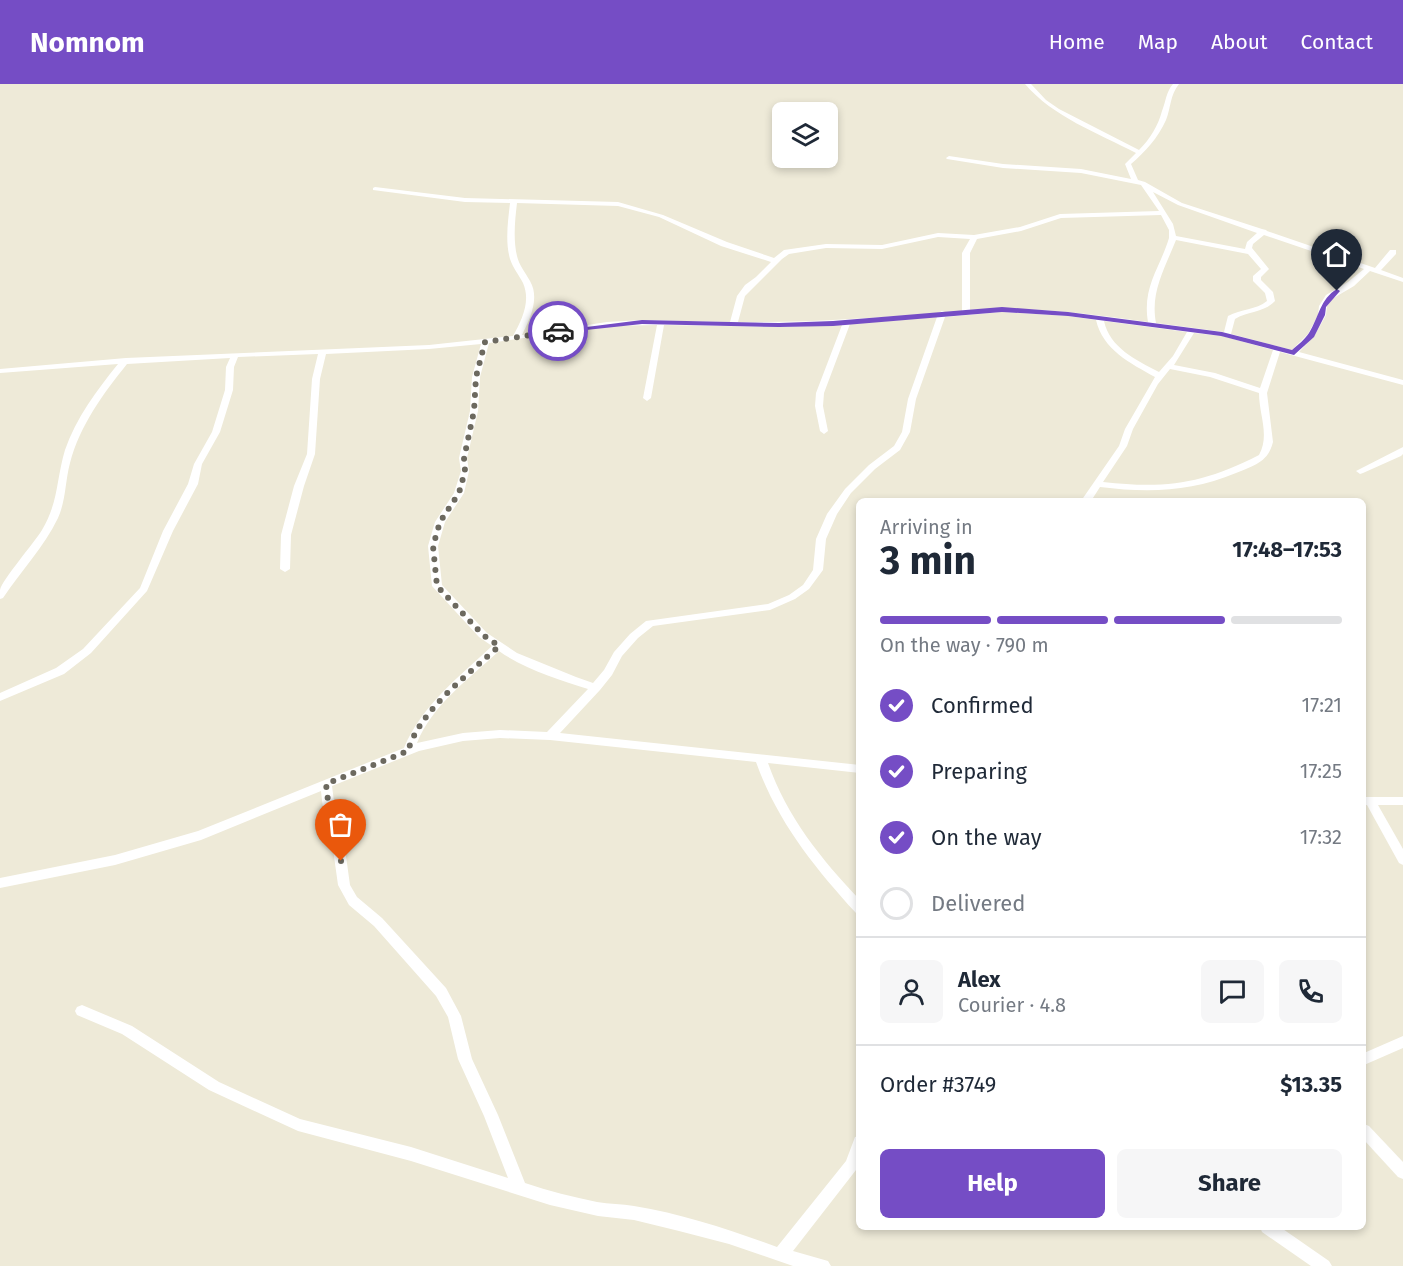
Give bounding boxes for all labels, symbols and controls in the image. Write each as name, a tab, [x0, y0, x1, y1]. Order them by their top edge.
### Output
text: Nomnom	[30, 26, 145, 59]
text: Home	[1049, 29, 1105, 55]
text: Map	[1138, 29, 1178, 55]
text: About	[1211, 29, 1268, 55]
text: Contact	[1301, 29, 1373, 55]
map controls	[772, 102, 838, 168]
button: layers	[772, 102, 838, 168]
pin	[1311, 229, 1362, 291]
icon: home	[1320, 238, 1353, 271]
courier	[528, 301, 588, 361]
icon: car	[542, 315, 575, 348]
text: Arriving in	[880, 515, 973, 539]
text: 17:48–17:53	[1232, 536, 1342, 563]
text: 3 min	[880, 538, 976, 584]
text: On the way · 790 m	[880, 633, 1049, 657]
icon: check	[880, 689, 913, 722]
text: Confirmed	[931, 692, 1034, 719]
text: 17:21	[1302, 693, 1342, 717]
icon: check	[880, 755, 913, 788]
text: Preparing	[931, 758, 1027, 785]
text: 17:25	[1300, 759, 1342, 783]
pin	[315, 799, 366, 861]
icon: bag	[324, 808, 357, 841]
icon: check	[880, 821, 913, 854]
text: On the way	[931, 824, 1042, 851]
text: 17:32	[1300, 825, 1342, 849]
text: Delivered	[931, 890, 1026, 917]
button: person	[880, 960, 943, 1023]
button: chat	[1201, 960, 1264, 1023]
button: phone	[1279, 960, 1342, 1023]
text: Alex	[958, 966, 1001, 993]
text: Courier · 4.8	[958, 993, 1066, 1017]
text: Order #3749	[880, 1071, 996, 1098]
text: $13.35	[1280, 1071, 1342, 1098]
button: Help	[880, 1149, 1105, 1218]
button: Share	[1117, 1149, 1342, 1218]

